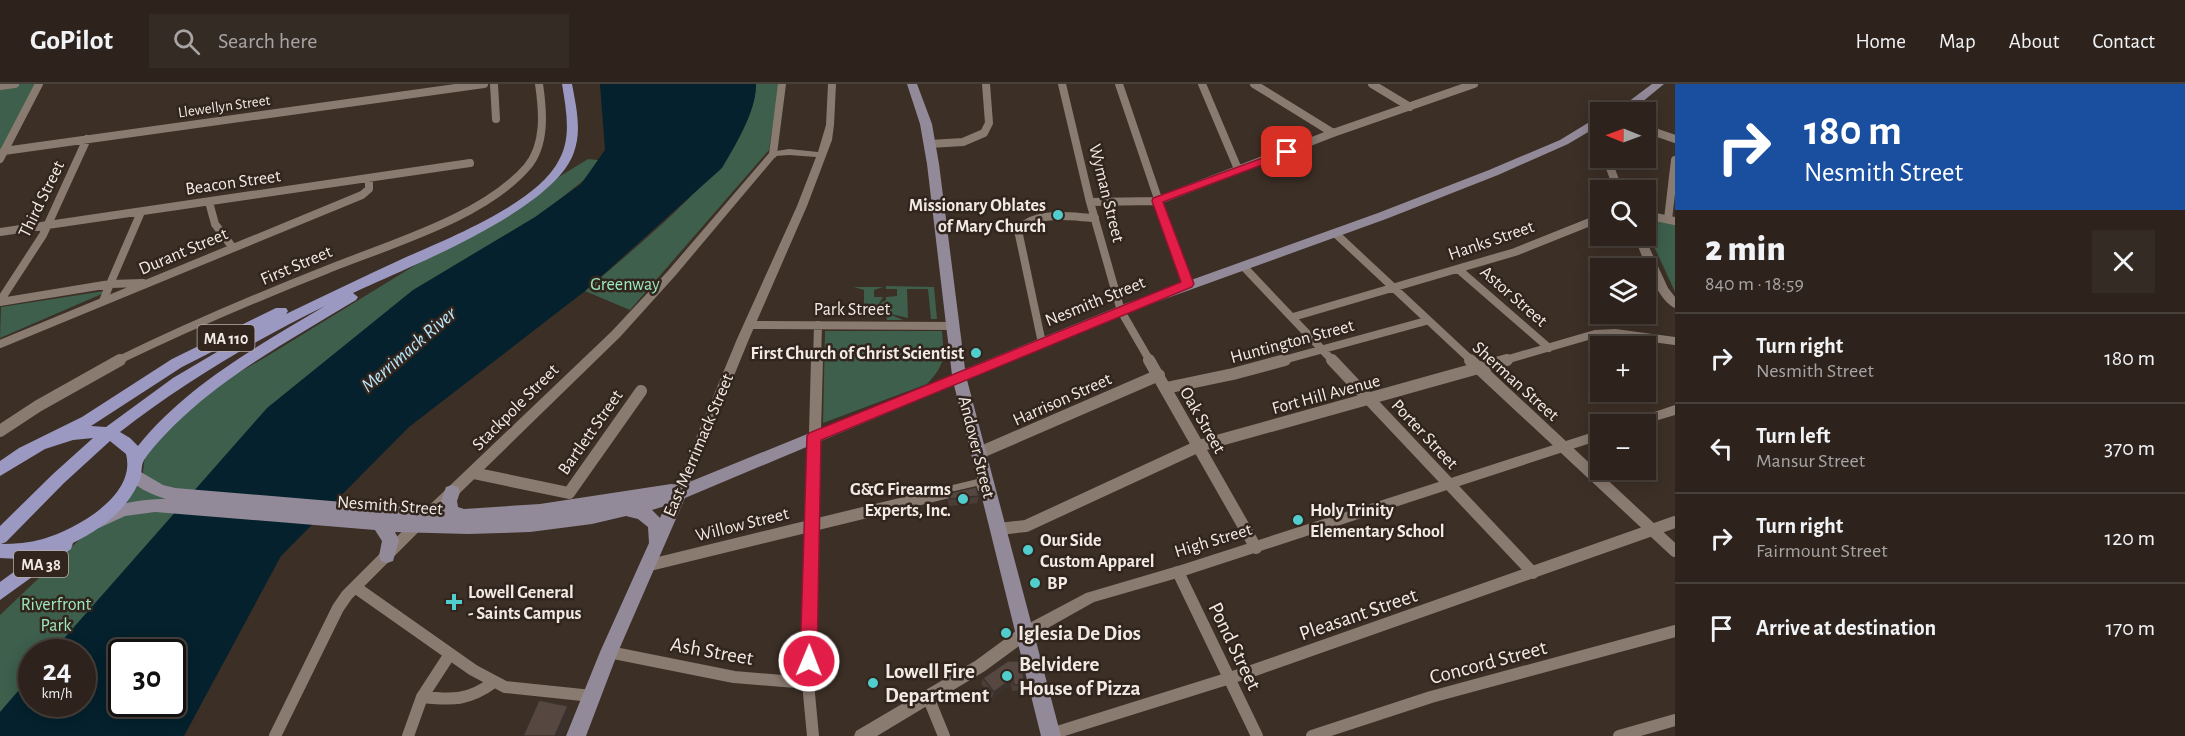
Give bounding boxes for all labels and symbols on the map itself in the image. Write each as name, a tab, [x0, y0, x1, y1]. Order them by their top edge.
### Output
street label: Llewellyn Street	[177, 93, 271, 120]
north arrow	[1590, 102, 1656, 168]
pin	[1261, 126, 1312, 177]
street label: Wyman Street	[1085, 142, 1127, 244]
street label: Third Street	[16, 158, 68, 241]
street label: Beacon Street	[184, 167, 282, 199]
place label: Missionary Oblates of Mary Church	[909, 197, 1046, 236]
marker: Missionary Oblates of Mary Church	[1051, 208, 1065, 222]
street label: Hanks Street	[1446, 218, 1537, 264]
street label: Durant Street	[136, 225, 231, 279]
street label: First Street	[258, 243, 335, 289]
street label: Astor Street	[1476, 263, 1551, 331]
street label: Nesmith Street	[1043, 274, 1148, 330]
park label: Greenway	[590, 276, 660, 294]
street label: Park Street	[814, 301, 890, 319]
water label: Merrimack River	[357, 303, 460, 396]
street label: Huntington Street	[1228, 317, 1356, 367]
road number: MA 110	[198, 325, 254, 351]
street label: Sherman Street	[1469, 339, 1562, 425]
place label: First Church of Christ Scientist	[751, 345, 964, 363]
marker: First Church of Christ Scientist	[969, 346, 983, 360]
street label: Stackpole Street	[469, 361, 562, 454]
street label: Harrison Street	[1010, 370, 1115, 430]
street label: East Merrimack Street	[661, 371, 737, 519]
street label: Fort Hill Avenue	[1270, 372, 1382, 418]
street label: Oak Street	[1176, 384, 1228, 457]
street label: Bartlett Street	[555, 387, 627, 478]
street label: Andover Street	[955, 394, 997, 500]
street label: Porter Street	[1388, 396, 1461, 473]
place label: G&G Firearms Experts, Inc.	[850, 481, 951, 520]
marker: G&G Firearms Experts, Inc.	[956, 492, 970, 506]
street label: Nesmith Street	[336, 493, 444, 519]
place label: Holy Trinity Elementary School	[1310, 502, 1445, 541]
street label: Willow Street	[694, 505, 791, 545]
marker: Holy Trinity Elementary School	[1291, 513, 1305, 527]
street label: High Street	[1172, 521, 1254, 561]
place label: Our Side Custom Apparel	[1040, 532, 1154, 571]
marker: Our Side Custom Apparel	[1021, 543, 1035, 557]
road number: MA 38	[14, 551, 68, 577]
place label: BP	[1047, 575, 1067, 593]
marker: BP	[1028, 576, 1042, 590]
place label: Lowell General - Saints Campus	[468, 584, 582, 623]
street label: Pleasant Street	[1297, 584, 1420, 644]
marker: Lowell General - Saints Campus	[445, 593, 463, 611]
park label: Riverfront Park	[21, 596, 92, 635]
street label: Pond Street	[1204, 599, 1265, 694]
place label: Iglesia De Dios	[1018, 623, 1141, 644]
marker: Iglesia De Dios	[999, 626, 1013, 640]
position arrow	[777, 629, 841, 693]
street label: Ash Street	[669, 634, 755, 669]
street label: Concord Street	[1427, 637, 1549, 688]
speed limit sign: 30	[108, 639, 186, 717]
place label: Belvidere House of Pizza	[1019, 654, 1141, 699]
place label: Lowell Fire Department	[885, 661, 989, 706]
marker: Belvidere House of Pizza	[1000, 669, 1014, 683]
marker: Lowell Fire Department	[866, 676, 880, 690]

